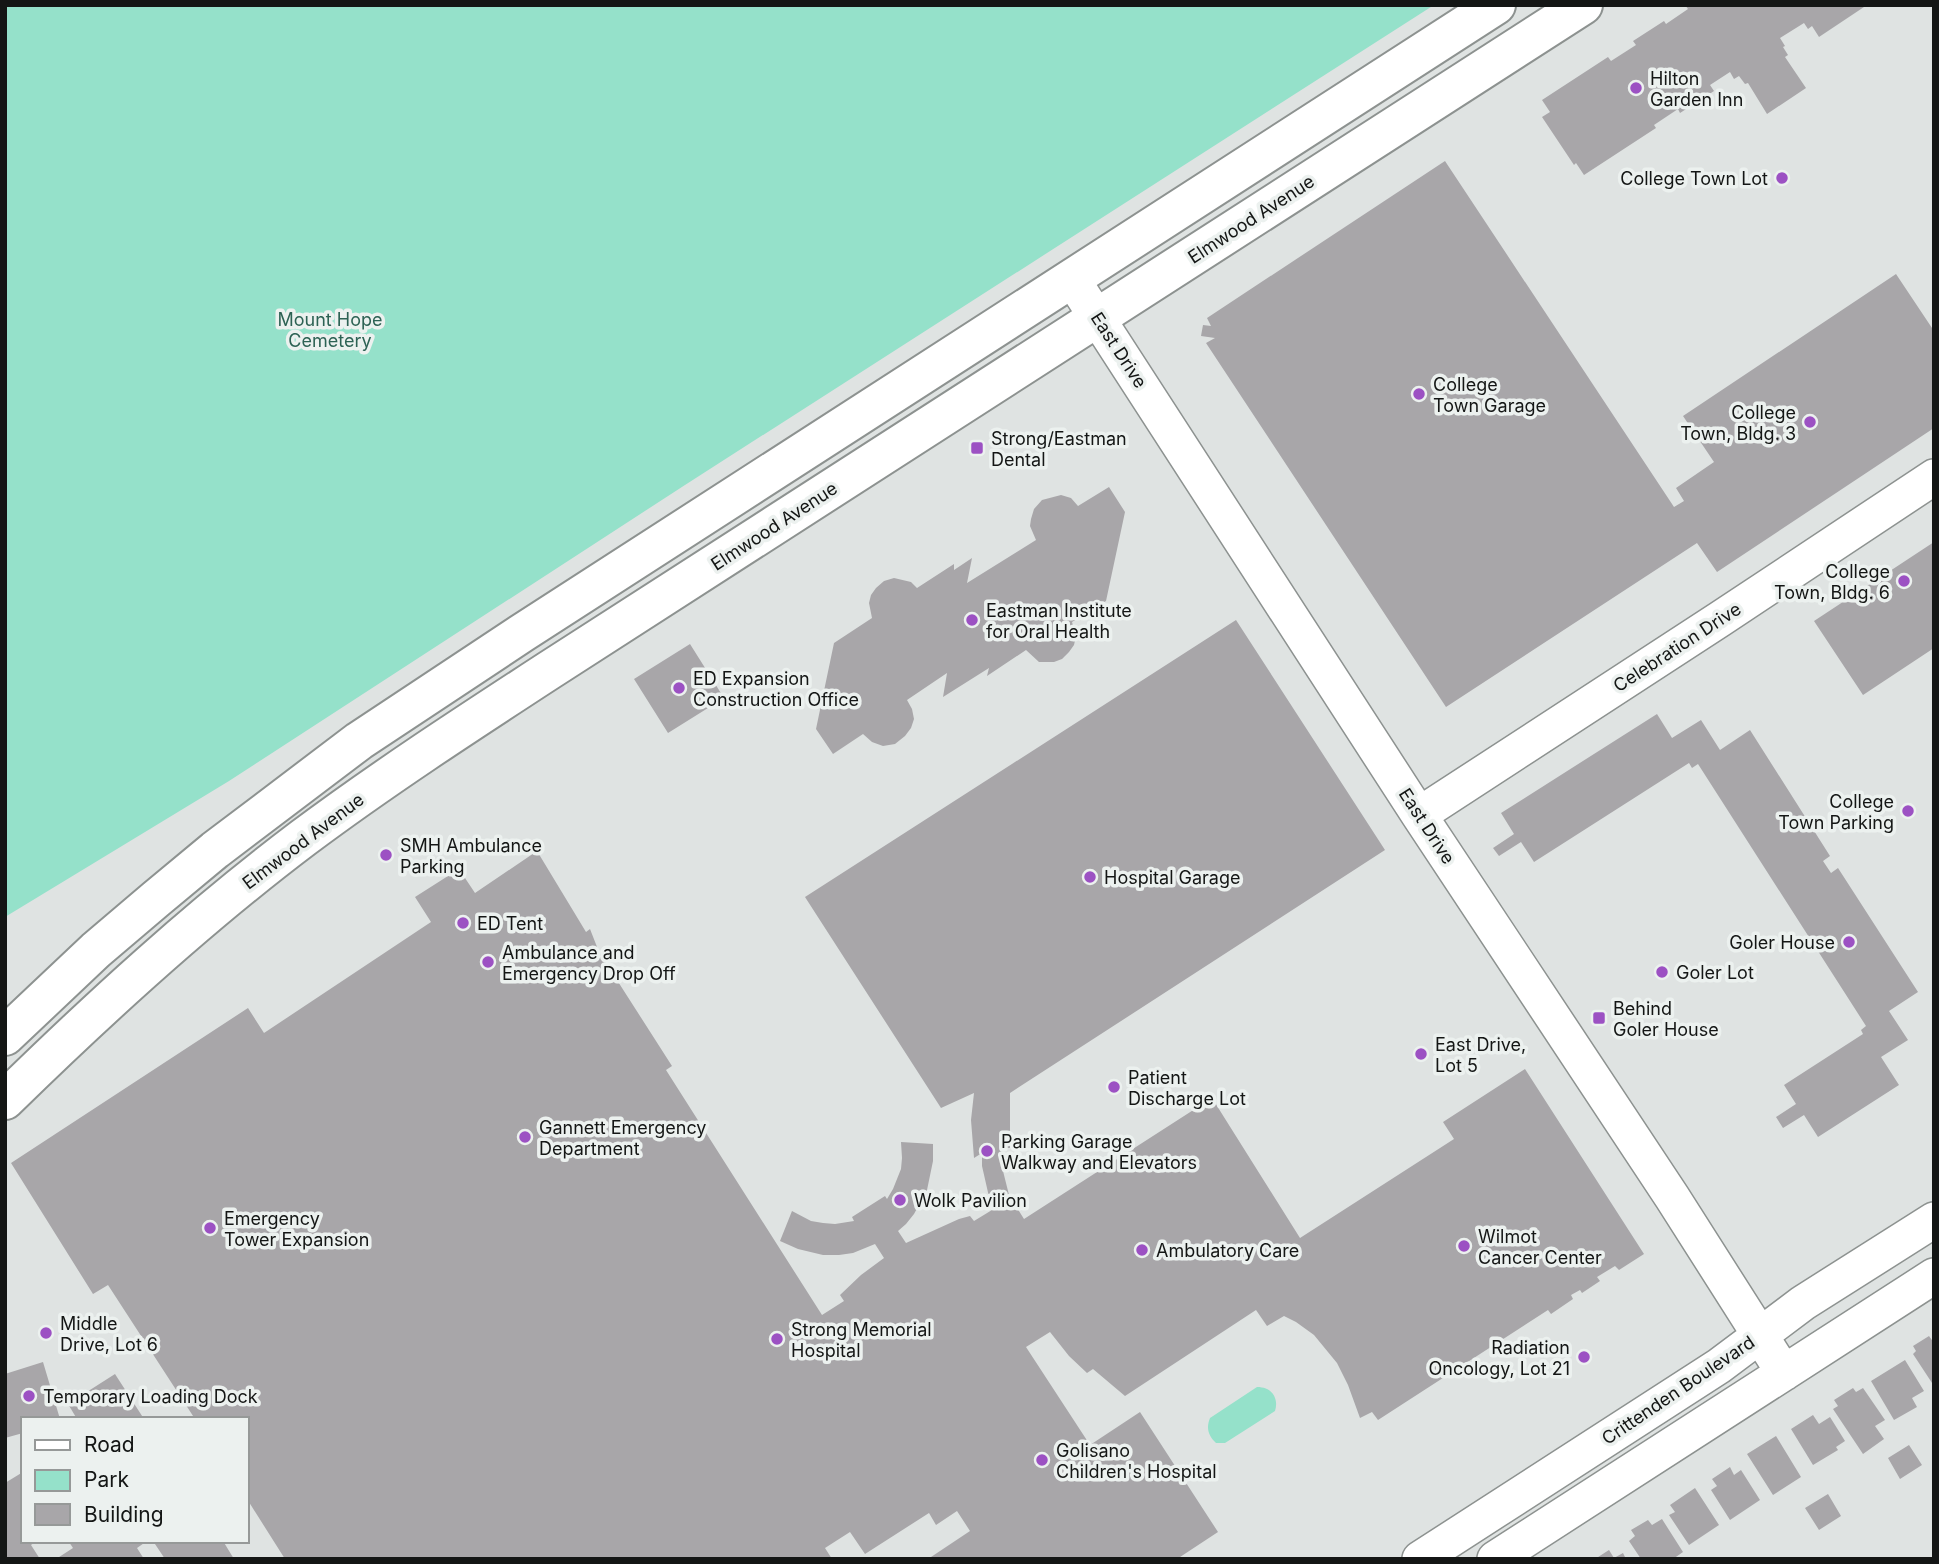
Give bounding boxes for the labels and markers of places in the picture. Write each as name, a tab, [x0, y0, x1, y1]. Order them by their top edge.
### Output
place label: Hilton Garden Inn	[1650, 68, 1743, 110]
marker: Hilton Garden Inn	[1628, 80, 1644, 96]
place label: College Town Lot	[1620, 168, 1768, 189]
marker: College Town Lot	[1774, 170, 1790, 186]
place label: College Town Garage	[1433, 374, 1546, 416]
marker: College Town Garage	[1411, 386, 1427, 402]
place label: College Town, Bldg. 3	[1680, 402, 1796, 444]
marker: College Town, Bldg. 3	[1802, 414, 1818, 430]
place label: Strong/Eastman Dental	[991, 428, 1127, 470]
marker: Strong/Eastman Dental	[969, 440, 985, 456]
place label: College Town, Bldg. 6	[1774, 561, 1890, 603]
marker: College Town, Bldg. 6	[1896, 573, 1912, 589]
place label: Eastman Institute for Oral Health	[986, 600, 1132, 642]
marker: Eastman Institute for Oral Health	[964, 612, 980, 628]
place label: ED Expansion Construction Office	[693, 668, 859, 710]
marker: ED Expansion Construction Office	[671, 680, 687, 696]
place label: College Town Parking	[1778, 791, 1894, 833]
marker: College Town Parking	[1900, 803, 1916, 819]
place label: SMH Ambulance Parking	[400, 835, 542, 877]
marker: SMH Ambulance Parking	[378, 847, 394, 863]
place label: Hospital Garage	[1104, 867, 1241, 888]
marker: Hospital Garage	[1082, 869, 1098, 885]
place label: ED Tent	[477, 913, 543, 934]
marker: ED Tent	[455, 915, 471, 931]
place label: Goler House	[1729, 932, 1835, 953]
marker: Goler House	[1841, 934, 1857, 950]
place label: Ambulance and Emergency Drop Off	[502, 942, 676, 984]
marker: Ambulance and Emergency Drop Off	[480, 954, 496, 970]
place label: Goler Lot	[1676, 962, 1754, 983]
marker: Goler Lot	[1654, 964, 1670, 980]
place label: Behind Goler House	[1613, 998, 1719, 1040]
marker: Behind Goler House	[1591, 1010, 1607, 1026]
place label: East Drive, Lot 5	[1435, 1034, 1526, 1076]
marker: East Drive, Lot 5	[1413, 1046, 1429, 1062]
place label: Patient Discharge Lot	[1128, 1067, 1246, 1109]
marker: Patient Discharge Lot	[1106, 1079, 1122, 1095]
place label: Gannett Emergency Department	[539, 1117, 706, 1159]
marker: Gannett Emergency Department	[517, 1129, 533, 1145]
place label: Parking Garage Walkway and Elevators	[1001, 1131, 1197, 1173]
marker: Parking Garage Walkway and Elevators	[979, 1143, 995, 1159]
place label: Wolk Pavilion	[914, 1190, 1027, 1211]
marker: Wolk Pavilion	[892, 1192, 908, 1208]
place label: Emergency Tower Expansion	[224, 1208, 369, 1250]
marker: Emergency Tower Expansion	[202, 1220, 218, 1236]
place label: Wilmot Cancer Center	[1478, 1226, 1602, 1268]
marker: Wilmot Cancer Center	[1456, 1238, 1472, 1254]
place label: Ambulatory Care	[1156, 1240, 1299, 1261]
marker: Ambulatory Care	[1134, 1242, 1150, 1258]
place label: Middle Drive, Lot 6	[60, 1313, 158, 1355]
place label: Strong Memorial Hospital	[791, 1319, 932, 1361]
marker: Middle Drive, Lot 6	[38, 1325, 54, 1341]
marker: Strong Memorial Hospital	[769, 1331, 785, 1347]
place label: Radiation Oncology, Lot 21	[1429, 1337, 1570, 1379]
marker: Radiation Oncology, Lot 21	[1576, 1349, 1592, 1365]
place label: Temporary Loading Dock	[43, 1386, 258, 1407]
marker: Temporary Loading Dock	[21, 1388, 37, 1404]
place label: Golisano Children's Hospital	[1056, 1440, 1217, 1482]
marker: Golisano Children's Hospital	[1034, 1452, 1050, 1468]

